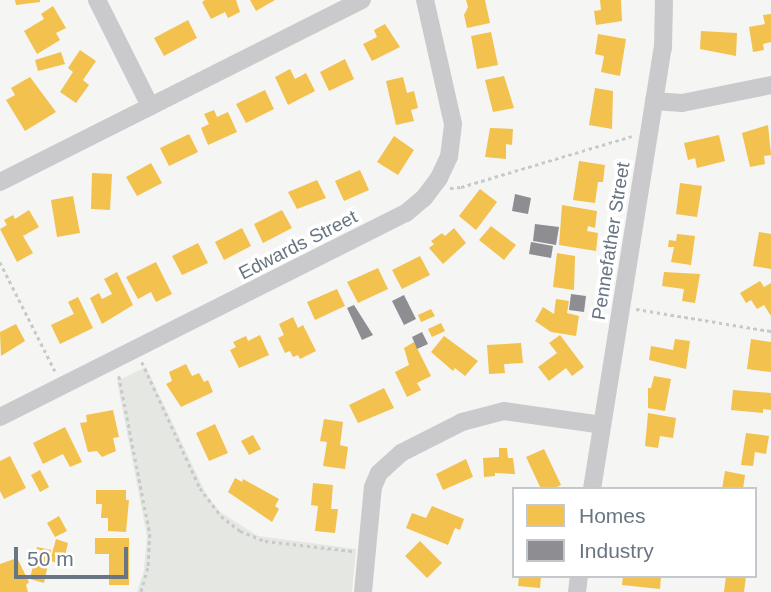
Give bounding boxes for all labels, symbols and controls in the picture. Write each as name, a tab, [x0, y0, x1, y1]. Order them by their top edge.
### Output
street label: Pennefather Street	[587, 160, 635, 322]
street label: Edwards Street	[235, 205, 361, 285]
legend	[512, 487, 757, 578]
text: Homes	[579, 504, 646, 527]
scale bar	[18, 532, 131, 576]
text: Industry	[579, 539, 654, 562]
text: 50 m	[27, 547, 74, 570]

